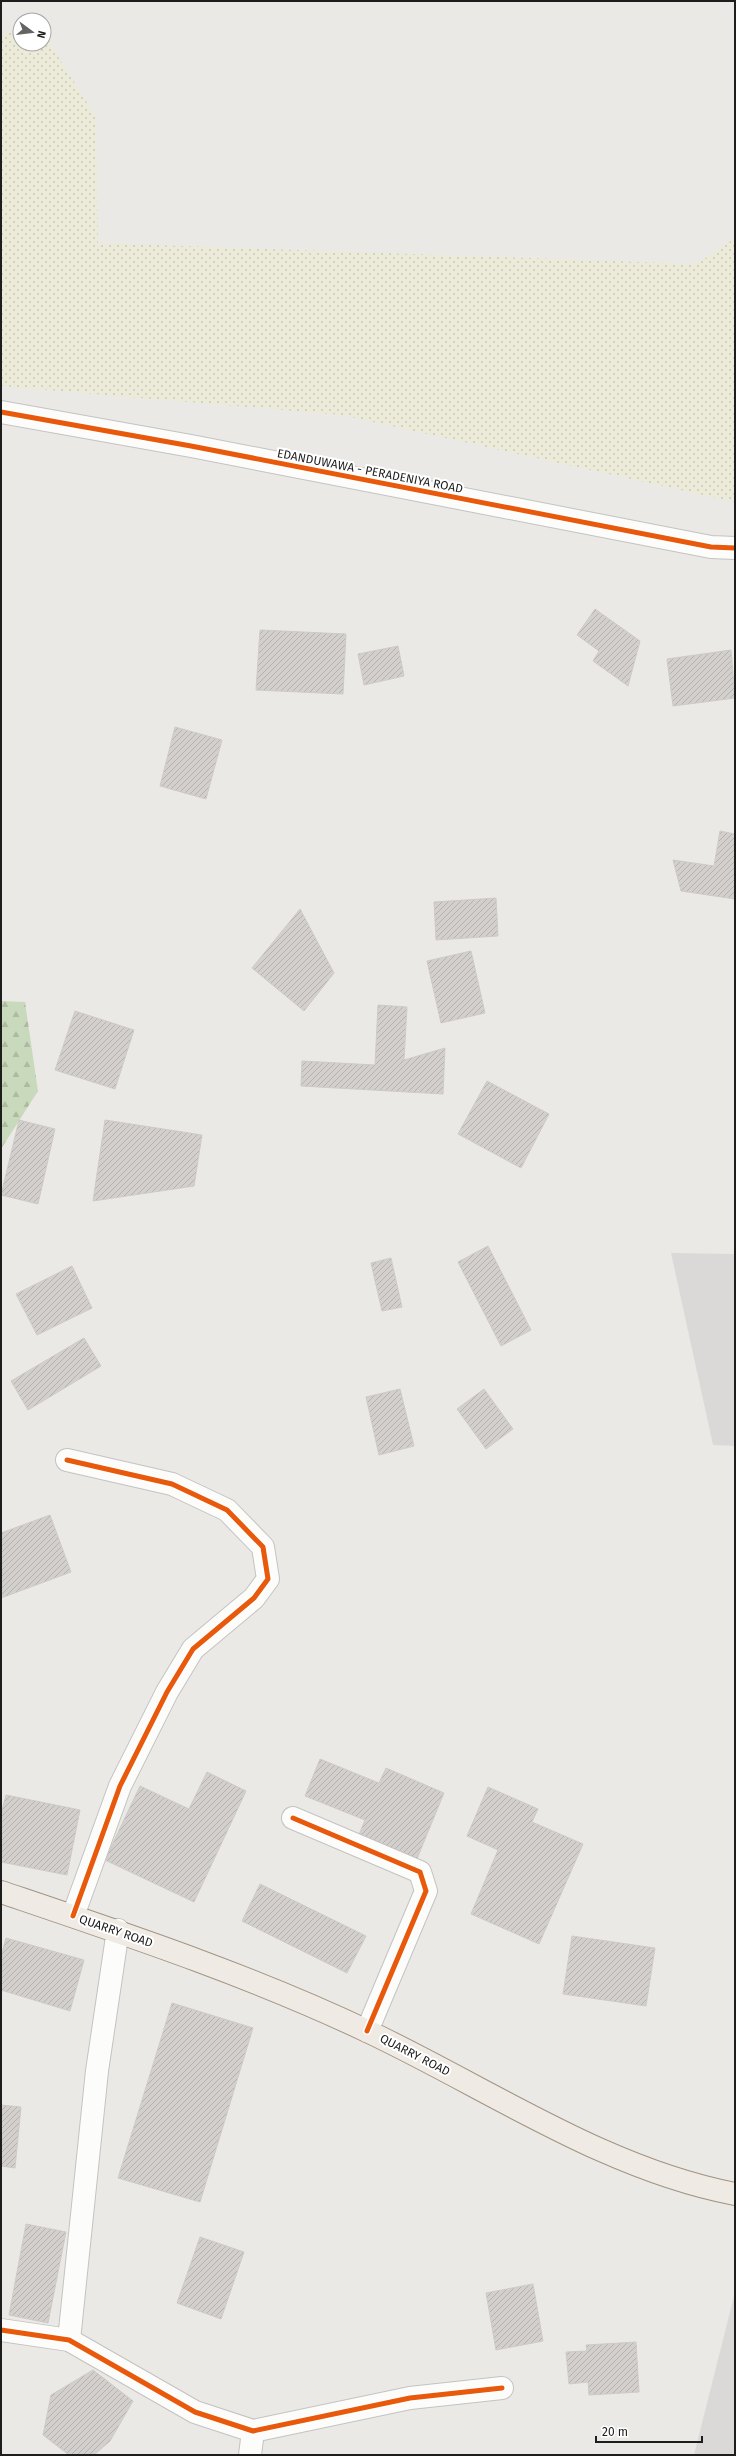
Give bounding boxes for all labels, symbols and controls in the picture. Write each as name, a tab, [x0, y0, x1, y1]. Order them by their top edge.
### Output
north arrow	[12, 12, 52, 52]
text: N	[34, 29, 48, 40]
street label: EDANDUWAWA - PERADENIYA ROAD	[276, 446, 464, 496]
street label: QUARRY ROAD	[77, 1912, 155, 1950]
street label: QUARRY ROAD	[378, 2031, 453, 2079]
scale bar	[596, 2418, 702, 2444]
text: 20 m	[602, 2425, 628, 2439]

